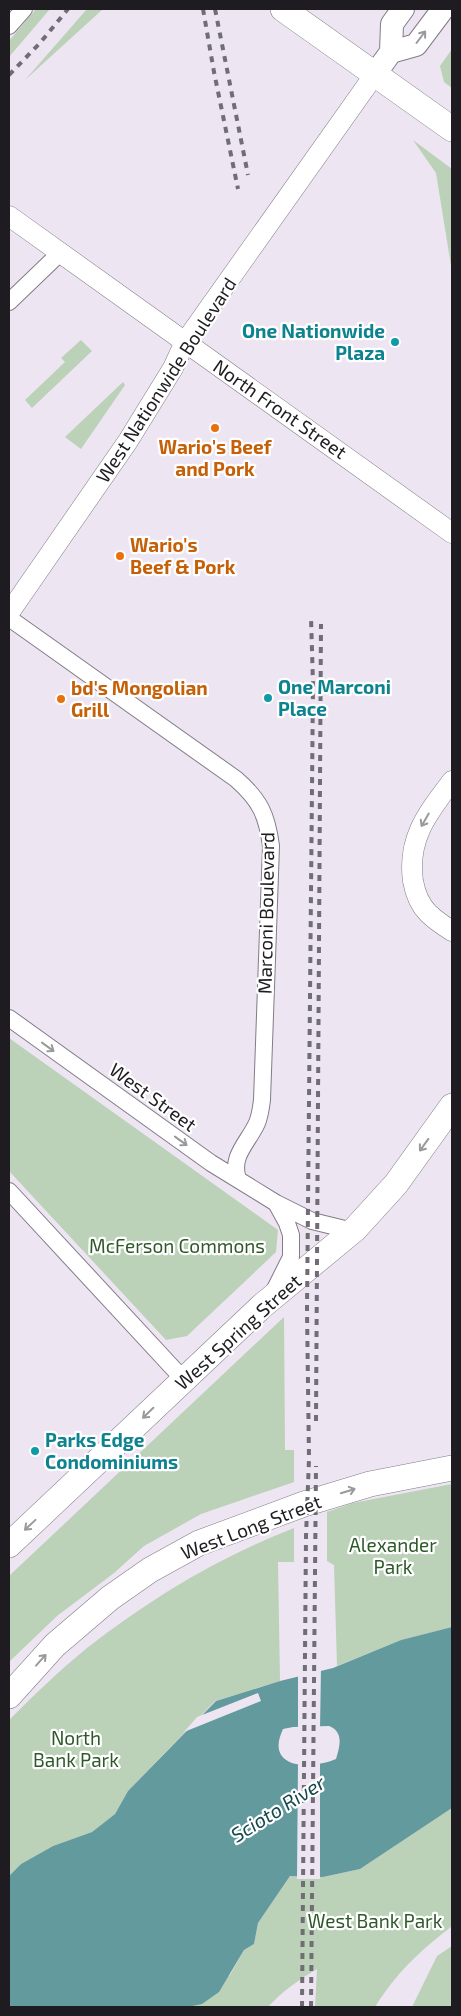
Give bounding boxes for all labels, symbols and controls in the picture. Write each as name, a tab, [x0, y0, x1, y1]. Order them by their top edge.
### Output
one-way arrow	[416, 31, 427, 44]
street label: West Nationwide Boulevard	[91, 273, 241, 487]
place label: One Nationwide Plaza	[242, 319, 385, 364]
marker: One Nationwide Plaza	[389, 336, 401, 348]
street label: North Front Street	[209, 354, 351, 463]
marker: Wario's Beef and Pork	[209, 422, 221, 434]
place label: Wario's Beef and Pork	[159, 435, 273, 480]
place label: Wario's Beef & Pork	[130, 533, 236, 578]
marker: Wario's Beef & Pork	[114, 550, 126, 562]
place label: One Marconi Place	[278, 675, 391, 720]
place label: bd's Mongolian Grill	[71, 676, 208, 721]
marker: One Marconi Place	[262, 692, 274, 704]
marker: bd's Mongolian Grill	[55, 693, 67, 705]
one-way arrow	[419, 813, 429, 827]
street label: Marconi Boulevard	[253, 832, 278, 994]
one-way arrow	[41, 1042, 55, 1052]
street label: West Street	[105, 1057, 201, 1136]
one-way arrow	[173, 1136, 187, 1147]
one-way arrow	[419, 1138, 429, 1152]
park label: McFerson Commons	[89, 1234, 265, 1257]
street label: West Spring Street	[170, 1269, 305, 1394]
one-way arrow	[142, 1407, 155, 1419]
place label: Parks Edge Condominiums	[45, 1428, 178, 1473]
marker: Parks Edge Condominiums	[29, 1445, 41, 1457]
one-way arrow	[339, 1486, 355, 1496]
street label: West Long Street	[178, 1489, 324, 1564]
one-way arrow	[24, 1519, 37, 1531]
park label: Alexander Park	[349, 1533, 437, 1578]
one-way arrow	[35, 1654, 47, 1667]
park label: North Bank Park	[33, 1726, 119, 1771]
water label: Scioto River	[226, 1769, 330, 1847]
park label: West Bank Park	[308, 1909, 443, 1932]

